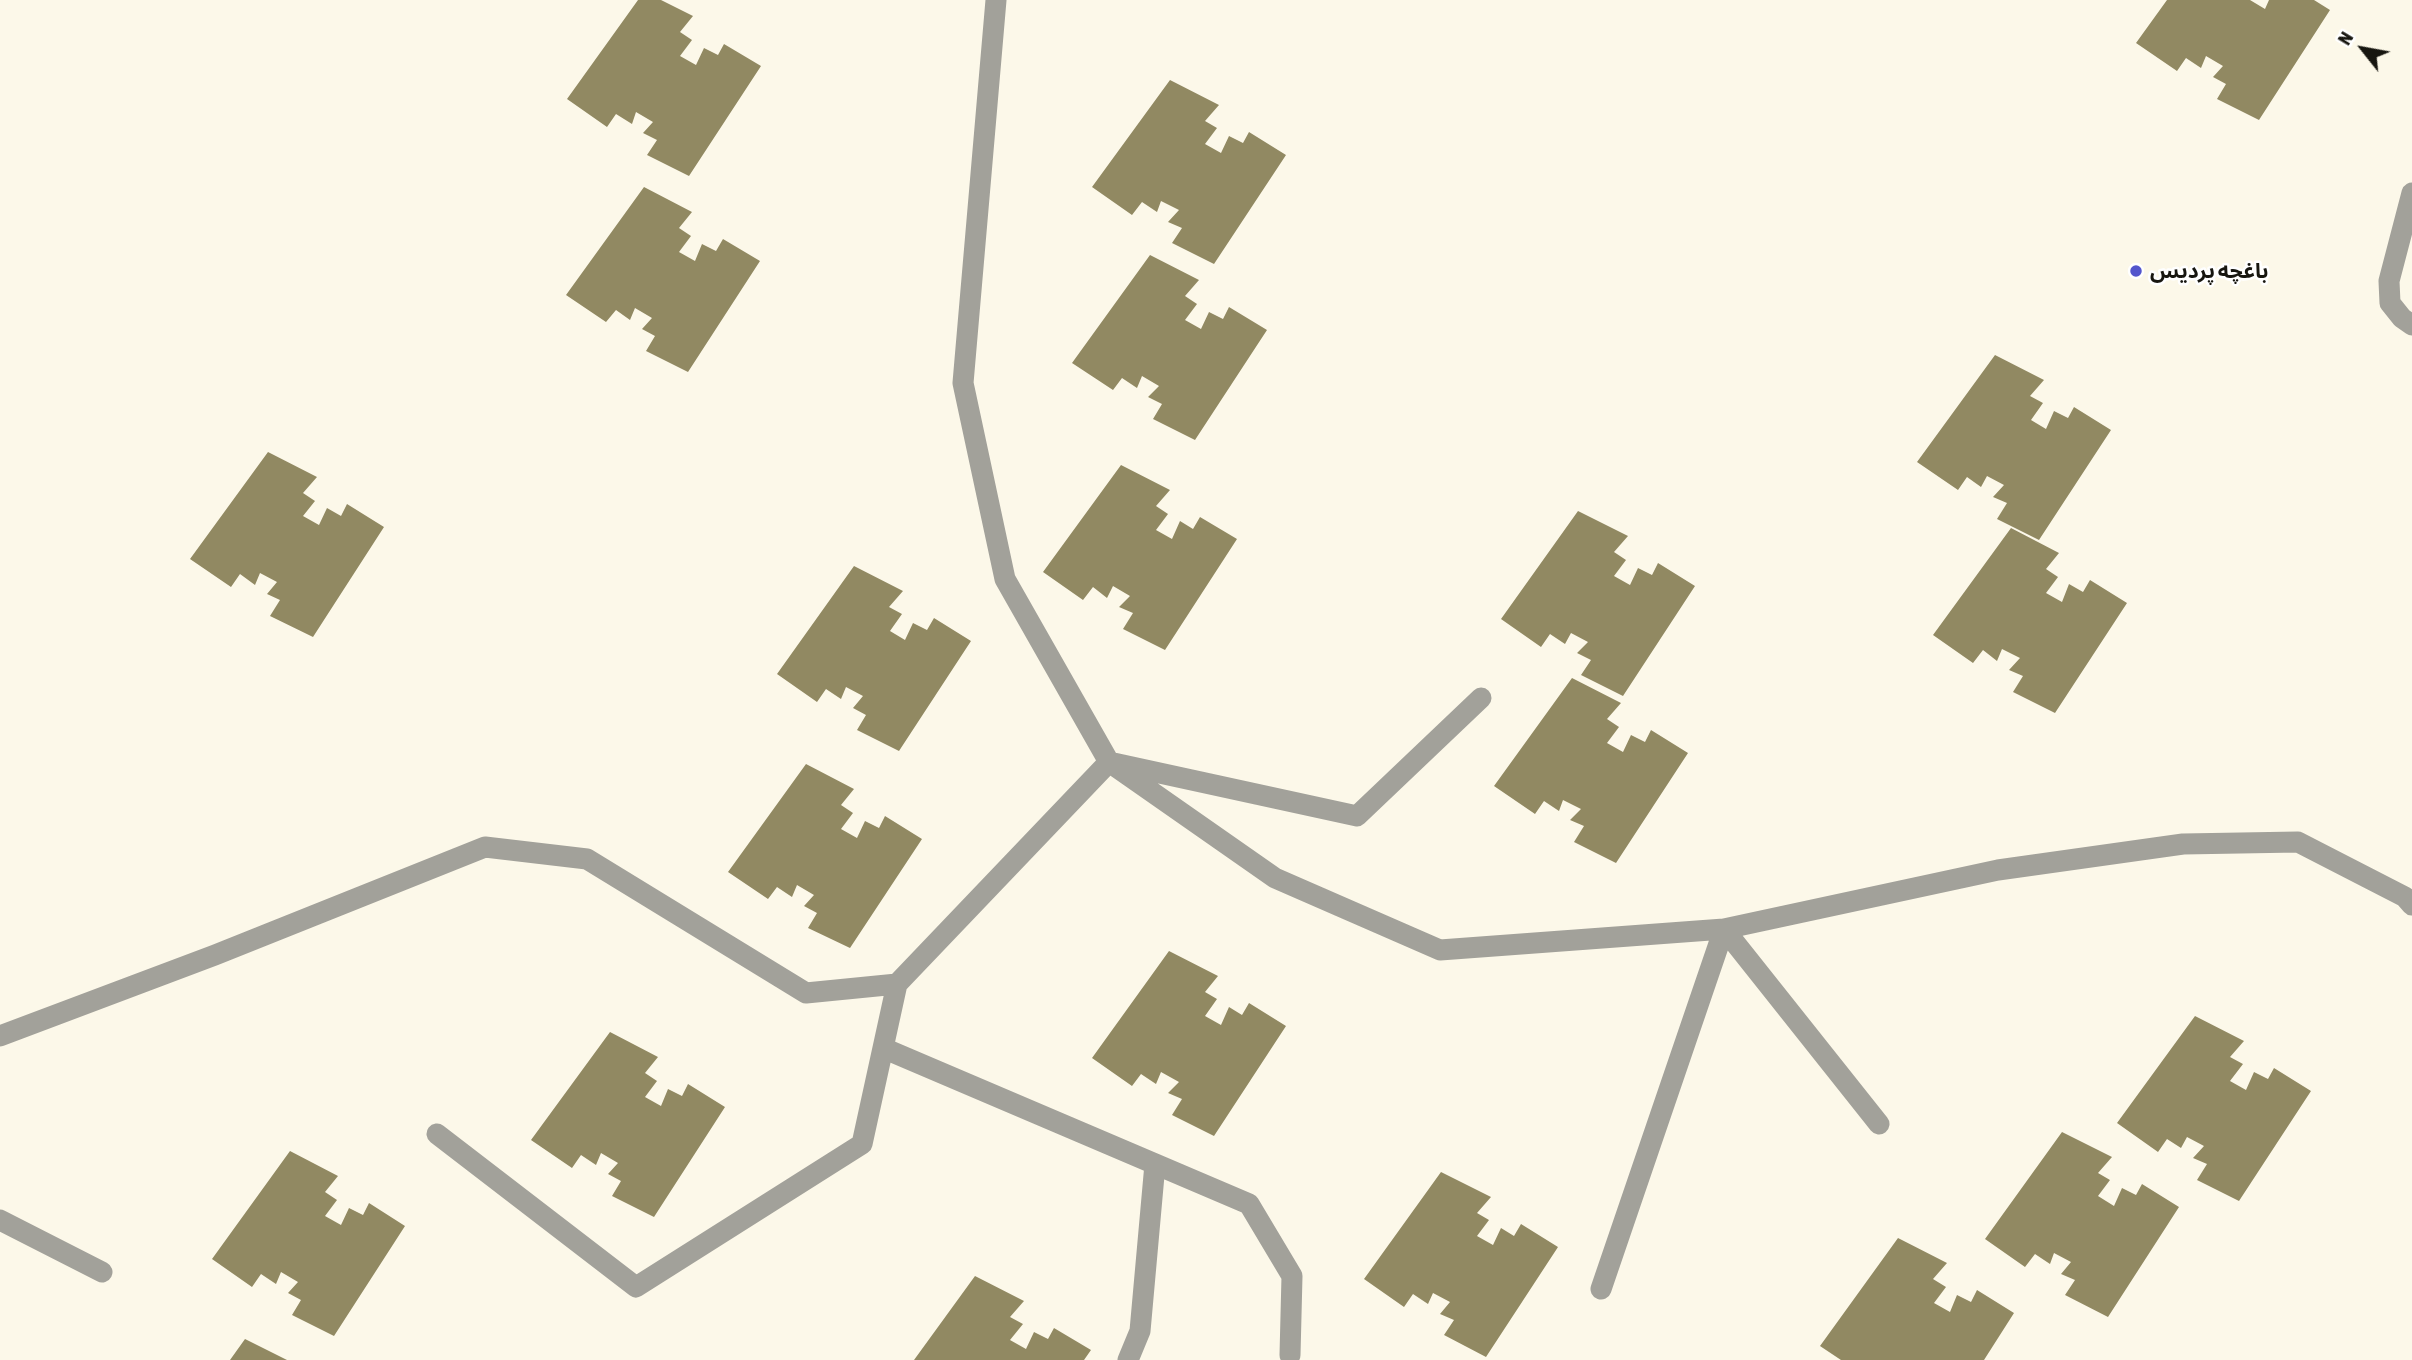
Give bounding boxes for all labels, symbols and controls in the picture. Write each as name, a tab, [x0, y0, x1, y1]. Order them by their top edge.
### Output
north arrow	[2328, 14, 2398, 84]
text: N	[2333, 28, 2357, 49]
place label: باغچه پردیس	[2150, 258, 2268, 284]
marker: باغچه پردیس	[2128, 263, 2144, 279]

